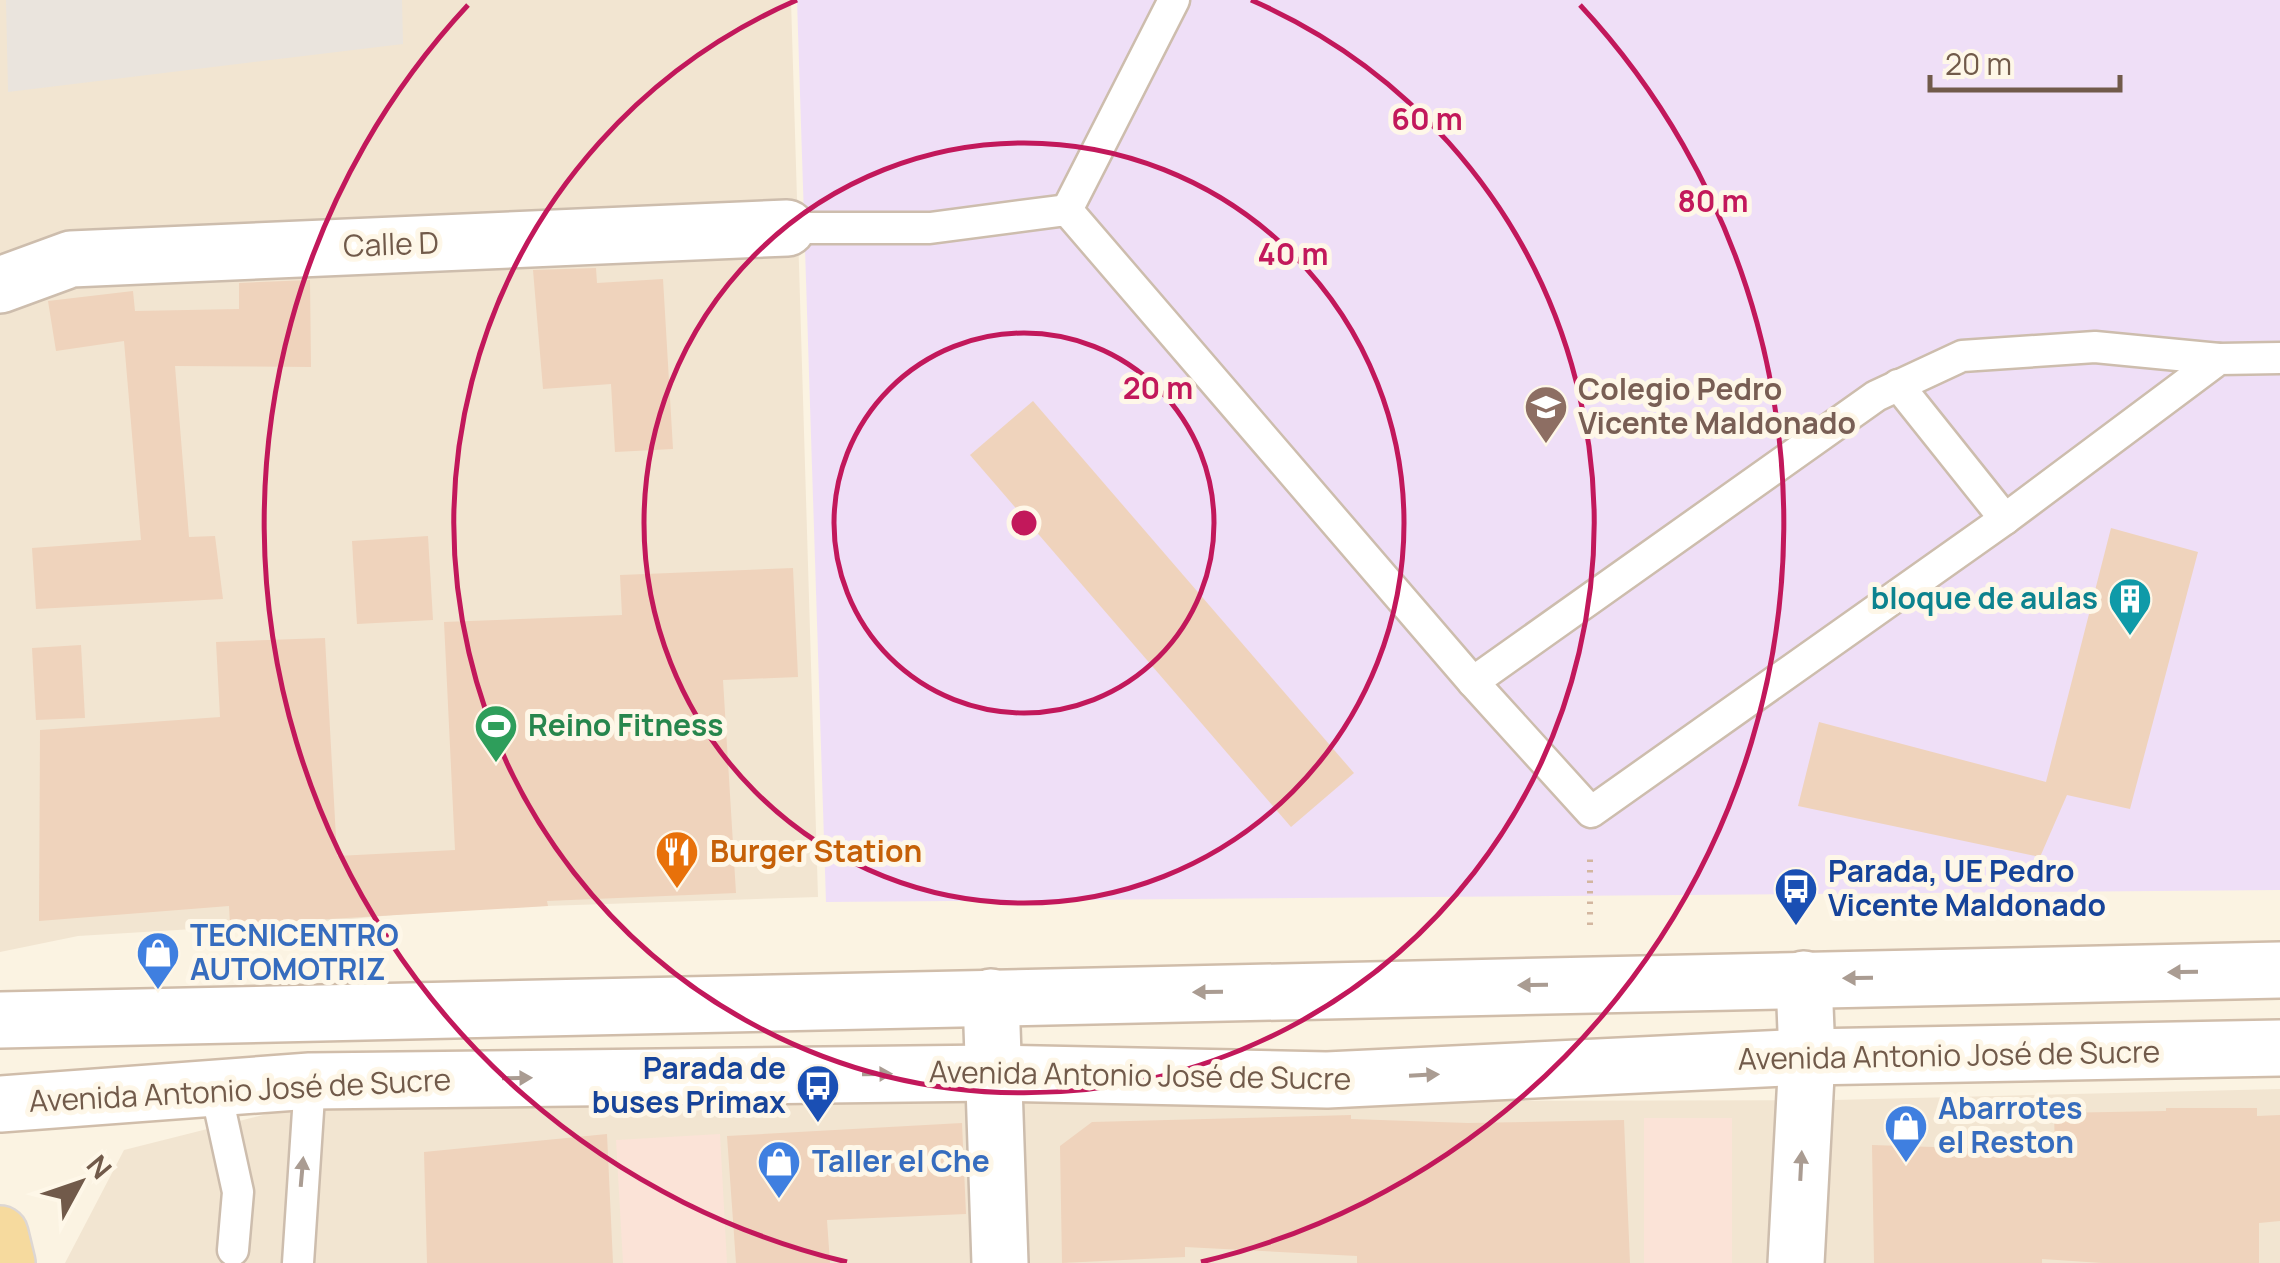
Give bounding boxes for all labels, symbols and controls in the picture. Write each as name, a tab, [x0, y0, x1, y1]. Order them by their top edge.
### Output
scale bar	[1930, 30, 2120, 92]
text: 20 m	[1945, 43, 2012, 84]
text: 60 m	[1391, 98, 1463, 139]
text: 80 m	[1677, 180, 1749, 221]
street label: Calle D	[342, 221, 440, 266]
text: 40 m	[1258, 233, 1328, 274]
text: 20 m	[1123, 367, 1193, 408]
place label: Colegio Pedro Vicente Maldonado	[1578, 368, 1856, 443]
school or university icon: Colegio Pedro Vicente Maldonado	[1523, 384, 1569, 445]
centre of rings	[1006, 505, 1042, 541]
building icon: bloque de aulas	[2107, 576, 2153, 637]
place label: bloque de aulas	[1871, 577, 2098, 618]
sports icon: Reino Fitness	[473, 703, 519, 764]
place label: Reino Fitness	[528, 704, 724, 745]
restaurant icon: Burger Station	[654, 829, 700, 890]
place label: Burger Station	[710, 830, 922, 871]
place label: Parada, UE Pedro Vicente Maldonado	[1828, 850, 2106, 925]
bus stop icon: Parada, UE Pedro Vicente Maldonado	[1773, 866, 1819, 927]
place label: TECNICENTRO AUTOMOTRIZ	[190, 914, 399, 989]
shop icon: TECNICENTRO AUTOMOTRIZ	[135, 930, 181, 991]
one-way arrow	[2166, 964, 2198, 980]
one-way arrow	[1841, 970, 1873, 986]
one-way arrow	[1516, 977, 1548, 993]
one-way arrow	[1191, 985, 1223, 1001]
street label: Avenida Antonio José de Sucre	[1737, 1030, 2161, 1079]
place label: Parada de buses Primax	[592, 1047, 786, 1122]
street label: Avenida Antonio José de Sucre	[928, 1050, 1352, 1099]
street label: Avenida Antonio José de Sucre	[28, 1058, 452, 1121]
bus stop icon: Parada de buses Primax	[795, 1063, 841, 1124]
one-way arrow	[861, 1066, 893, 1082]
one-way arrow	[1409, 1067, 1441, 1083]
one-way arrow	[501, 1070, 533, 1086]
place label: Abarrotes el Reston	[1938, 1087, 2083, 1162]
shop icon: Abarrotes el Reston	[1883, 1103, 1929, 1164]
north arrow	[30, 1133, 130, 1233]
shop icon: Taller el Che	[756, 1139, 802, 1200]
place label: Taller el Che	[812, 1140, 990, 1181]
text: N	[79, 1146, 121, 1186]
one-way arrow	[1793, 1149, 1809, 1181]
one-way arrow	[295, 1155, 311, 1187]

